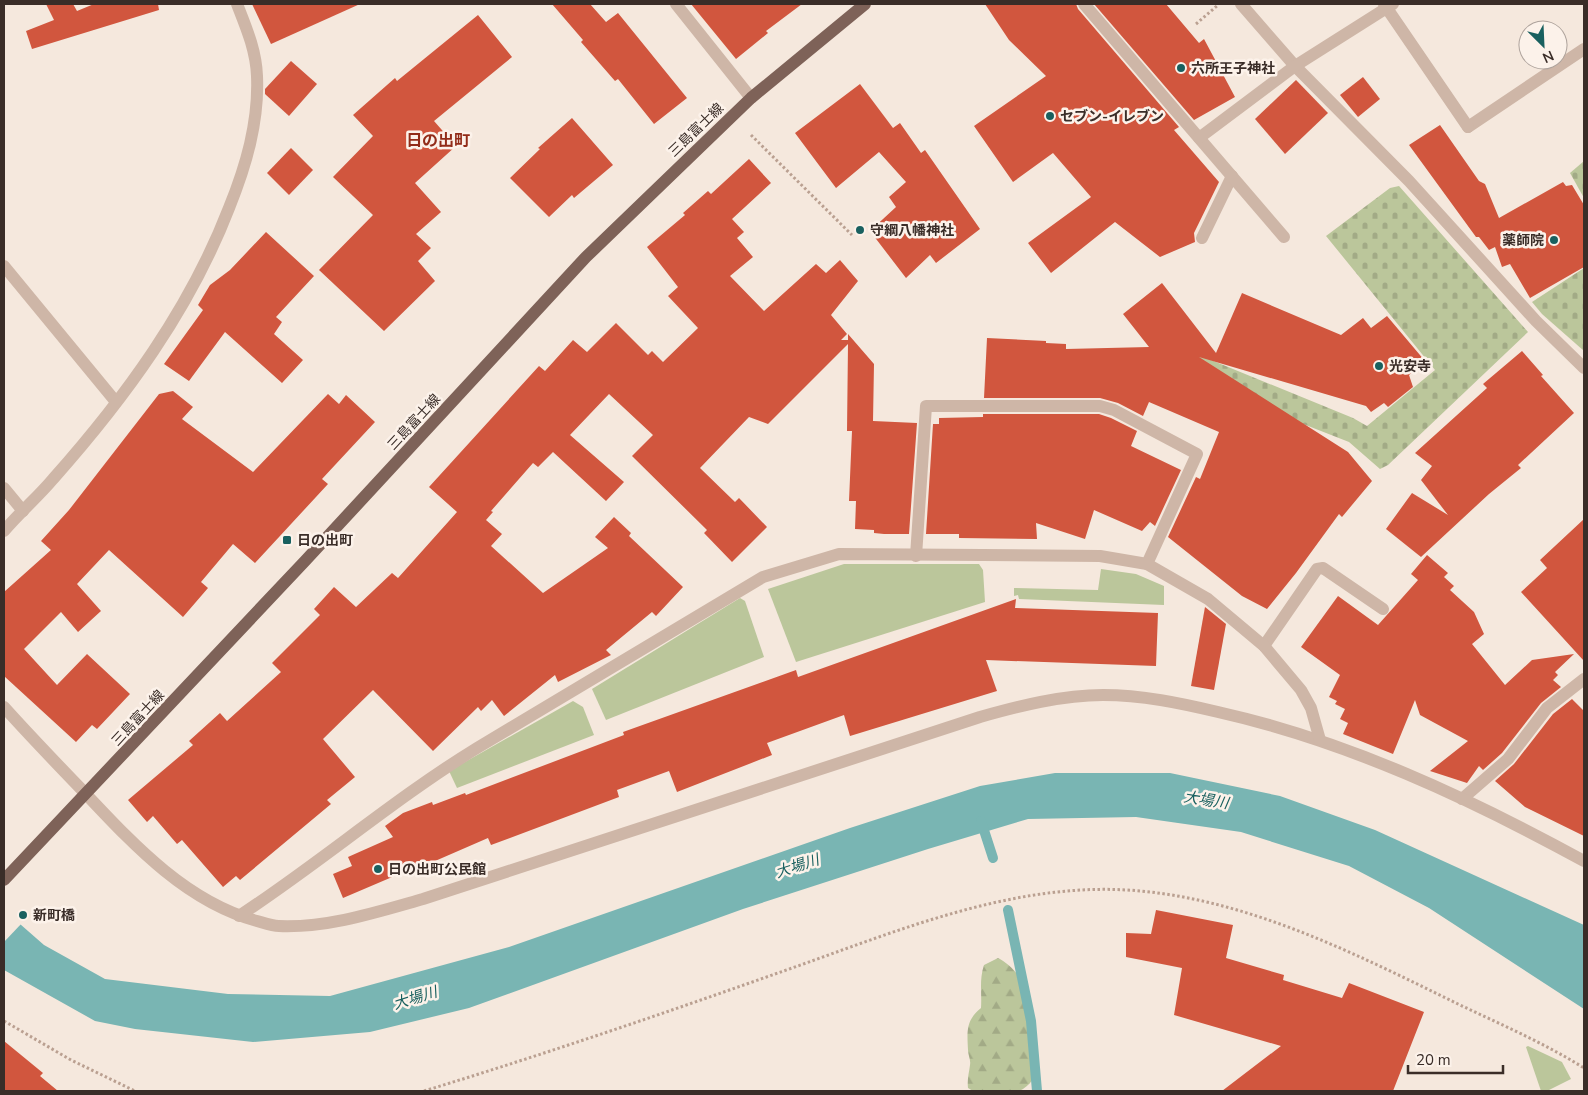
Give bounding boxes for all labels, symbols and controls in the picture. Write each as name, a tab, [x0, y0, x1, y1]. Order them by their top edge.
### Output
north arrow	[1518, 20, 1568, 70]
text: N	[1539, 46, 1557, 67]
place label: 六所王子神社	[1191, 59, 1275, 78]
marker: 六所王子神社	[1175, 62, 1187, 74]
street label: 三島富士線	[664, 99, 728, 161]
place label: セブン-イレブン	[1060, 107, 1164, 126]
marker: セブン-イレブン	[1044, 110, 1056, 122]
district label: 日の出町	[406, 130, 470, 152]
place label: 守綱八幡神社	[870, 221, 954, 240]
marker: 守綱八幡神社	[854, 224, 866, 236]
place label: 薬師院	[1502, 231, 1544, 250]
marker: 薬師院	[1548, 234, 1560, 246]
place label: 光安寺	[1389, 357, 1431, 376]
marker: 光安寺	[1373, 360, 1385, 372]
street label: 三島富士線	[383, 390, 445, 454]
place label: 日の出町	[297, 531, 353, 550]
marker: 日の出町	[281, 534, 293, 546]
street label: 三島富士線	[107, 686, 169, 750]
water label: 大場川	[1182, 787, 1232, 814]
water label: 大場川	[773, 849, 823, 882]
place label: 日の出町公民館	[388, 860, 486, 879]
marker: 日の出町公民館	[372, 863, 384, 875]
place label: 新町橋	[33, 906, 75, 925]
marker: 新町橋	[17, 909, 29, 921]
water label: 大場川	[391, 981, 441, 1014]
scale bar	[1408, 1042, 1503, 1074]
text: 20 m	[1416, 1050, 1451, 1070]

